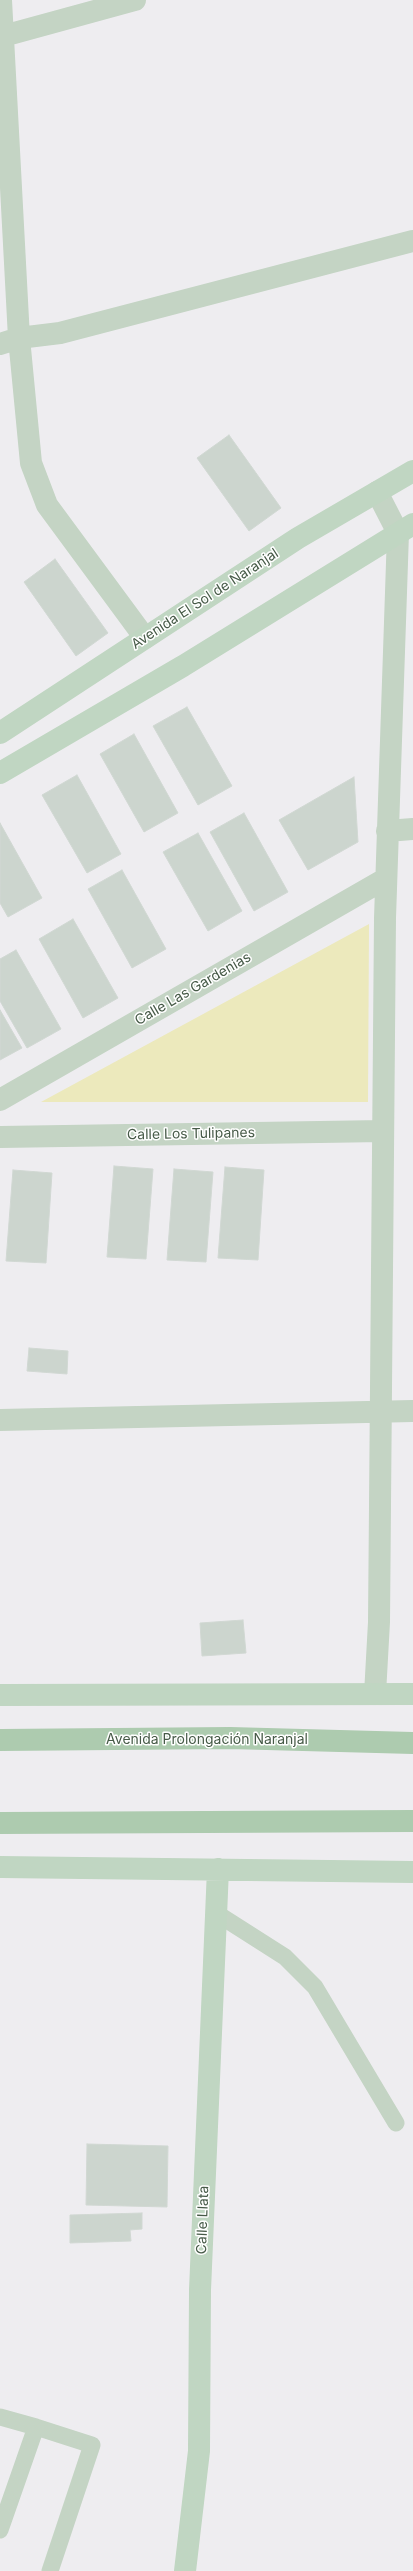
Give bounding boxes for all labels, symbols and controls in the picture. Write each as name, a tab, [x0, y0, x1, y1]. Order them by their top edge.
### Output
street label: Avenida El Sol de Naranjal	[128, 545, 282, 653]
street label: Calle Las Gardenias	[132, 949, 254, 1029]
street label: Calle Los Tulipanes	[127, 1124, 255, 1144]
street label: Avenida Prolongación Naranjal	[106, 1732, 308, 1748]
street label: Calle Llata	[193, 2185, 213, 2255]

